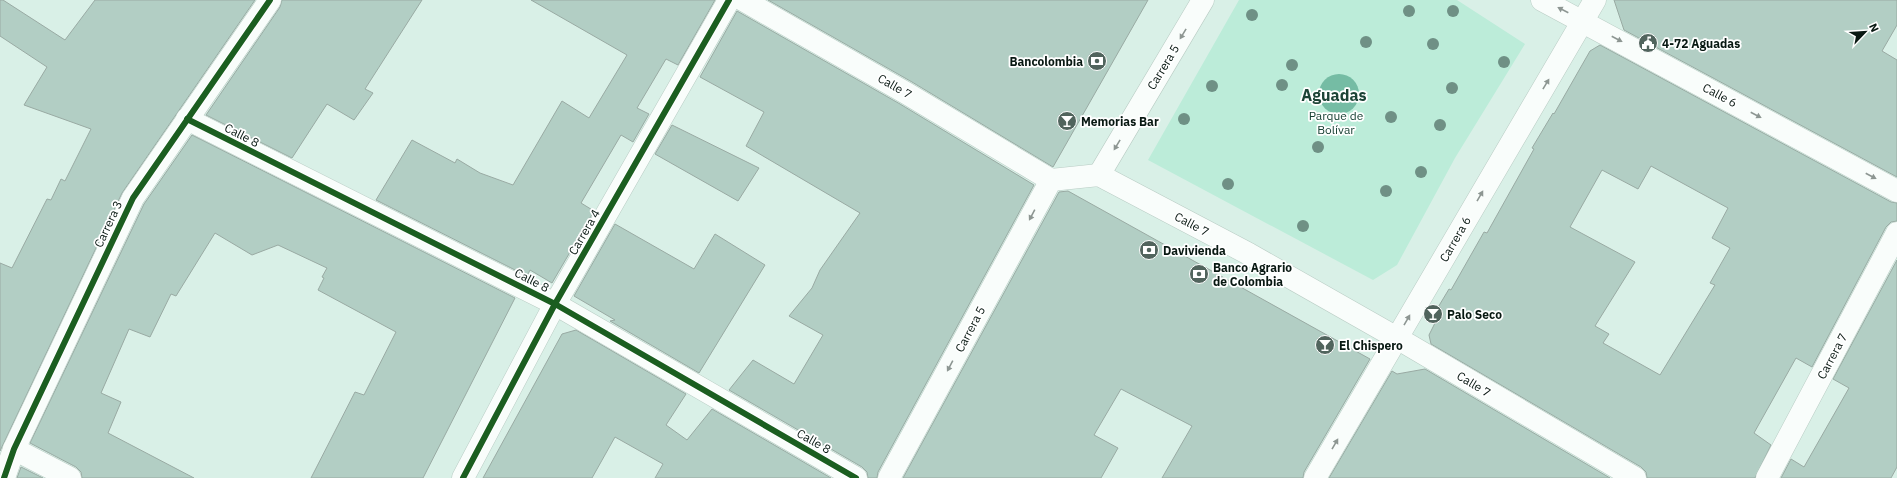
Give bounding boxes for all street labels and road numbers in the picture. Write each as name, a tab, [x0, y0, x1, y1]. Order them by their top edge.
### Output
street label: Carrera 5	[1144, 42, 1182, 92]
street label: Calle 7	[875, 70, 915, 102]
street label: Calle 6	[1700, 80, 1740, 110]
street label: Calle 8	[222, 120, 262, 150]
street label: Carrera 3	[91, 198, 125, 250]
street label: Carrera 4	[565, 207, 603, 257]
street label: Calle 7	[1172, 209, 1212, 239]
street label: Carrera 6	[1436, 214, 1474, 264]
street label: Calle 8	[512, 265, 552, 295]
street label: Carrera 5	[952, 303, 988, 355]
street label: Carrera 7	[1814, 330, 1850, 382]
street label: Calle 7	[1454, 368, 1494, 400]
street label: Calle 8	[794, 425, 834, 457]

